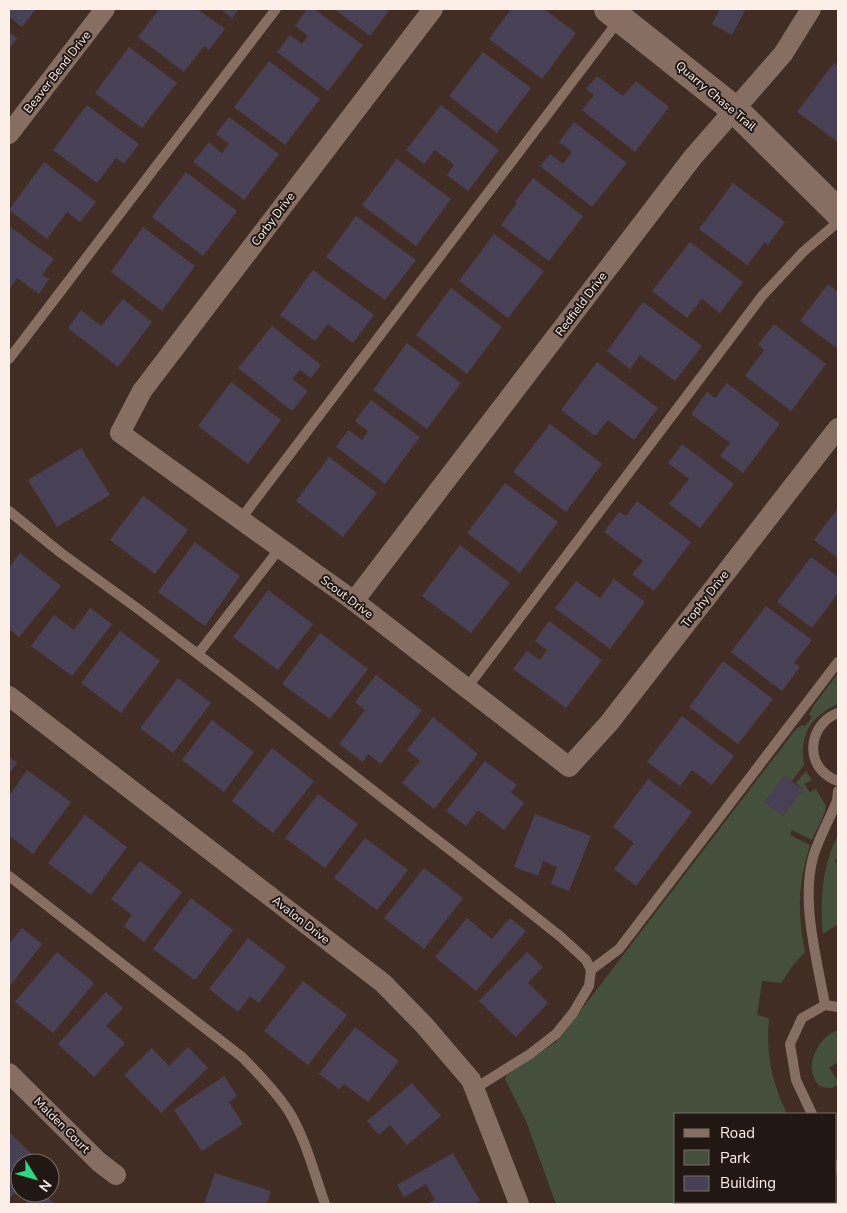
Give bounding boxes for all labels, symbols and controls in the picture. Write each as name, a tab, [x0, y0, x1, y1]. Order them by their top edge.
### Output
street label: Beaver Bend Drive	[20, 27, 94, 117]
street label: Quarry Chase Trail	[672, 58, 760, 135]
street label: Corby Drive	[248, 189, 298, 249]
street label: Redfield Drive	[552, 269, 610, 339]
street label: Trophy Drive	[678, 567, 732, 631]
street label: Scout Drive	[317, 572, 377, 622]
street label: Avalon Drive	[269, 892, 333, 948]
street label: Malden Court	[30, 1093, 94, 1157]
legend	[674, 1113, 837, 1203]
text: Road	[720, 1123, 755, 1143]
text: Park	[720, 1148, 750, 1168]
north arrow	[10, 1153, 60, 1203]
text: Building	[720, 1173, 776, 1193]
text: N	[34, 1176, 56, 1195]

